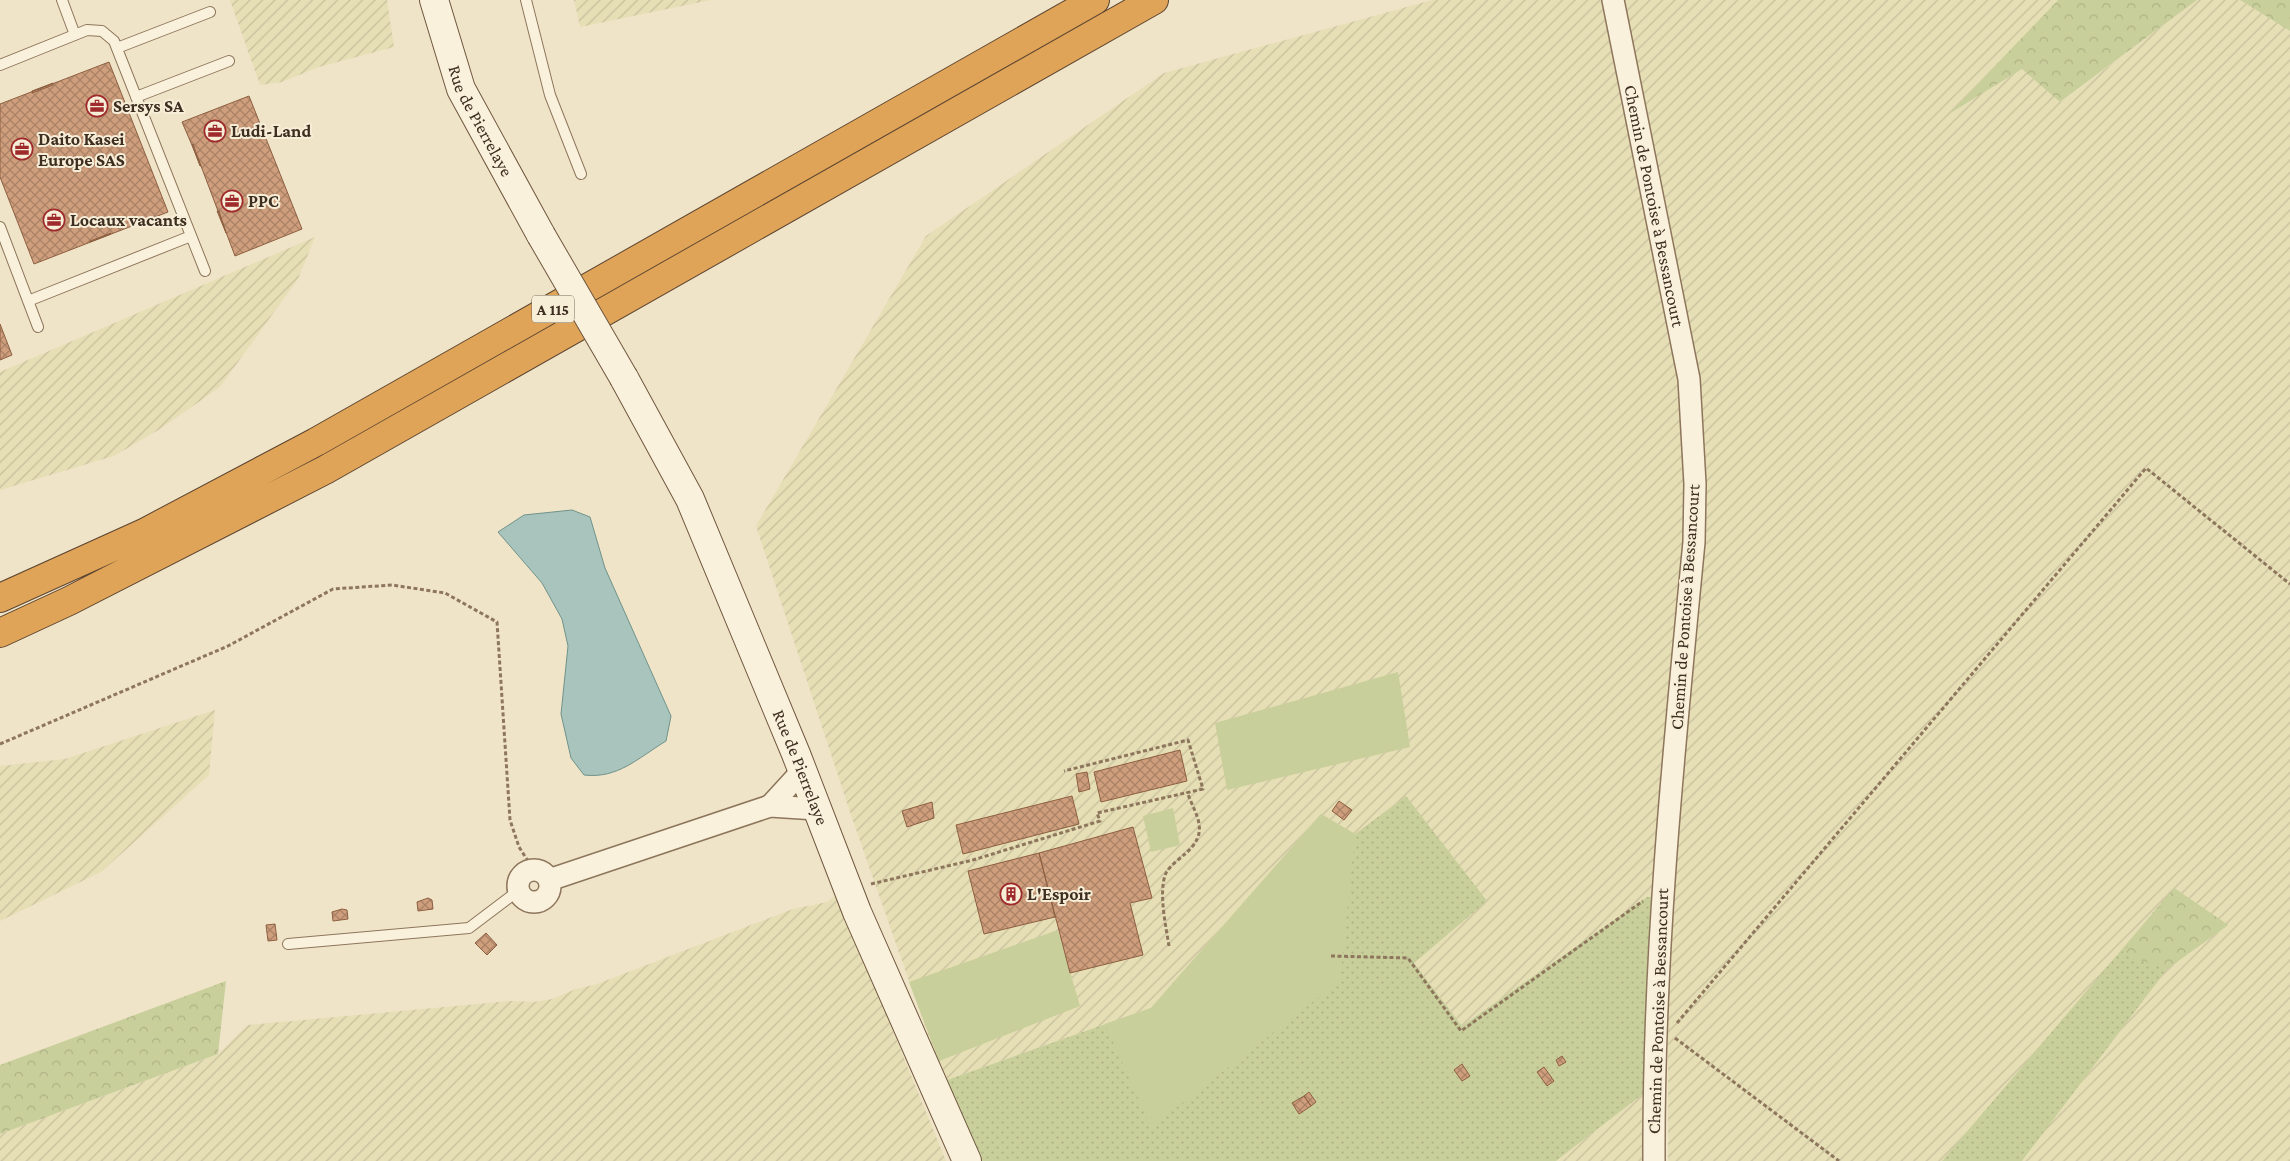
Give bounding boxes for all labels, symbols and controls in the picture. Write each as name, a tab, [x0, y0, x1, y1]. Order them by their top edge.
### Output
street label: Rue de Pierrelaye	[444, 63, 517, 180]
street label: Chemin de Pontoise à Bessancourt	[1620, 83, 1689, 330]
office icon: Sersys SA	[85, 94, 109, 118]
place label: Sersys SA	[113, 96, 184, 116]
office icon: Ludi-Land	[203, 119, 227, 143]
place label: Ludi-Land	[231, 121, 311, 141]
place label: Daito Kasei Europe SAS	[38, 129, 125, 170]
office icon: Daito Kasei Europe SAS	[10, 137, 34, 161]
office icon: PPC	[220, 189, 244, 213]
place label: PPC	[248, 191, 279, 211]
office icon: Locaux vacants	[42, 208, 66, 232]
place label: Locaux vacants	[70, 210, 187, 230]
road number: A 115	[532, 296, 574, 322]
street label: Chemin de Pontoise à Bessancourt	[1666, 483, 1704, 730]
street label: Rue de Pierrelaye	[769, 707, 832, 828]
building icon: L'Espoir	[999, 882, 1023, 906]
place label: L'Espoir	[1027, 884, 1091, 904]
street label: Chemin de Pontoise à Bessancourt	[1644, 887, 1672, 1134]

